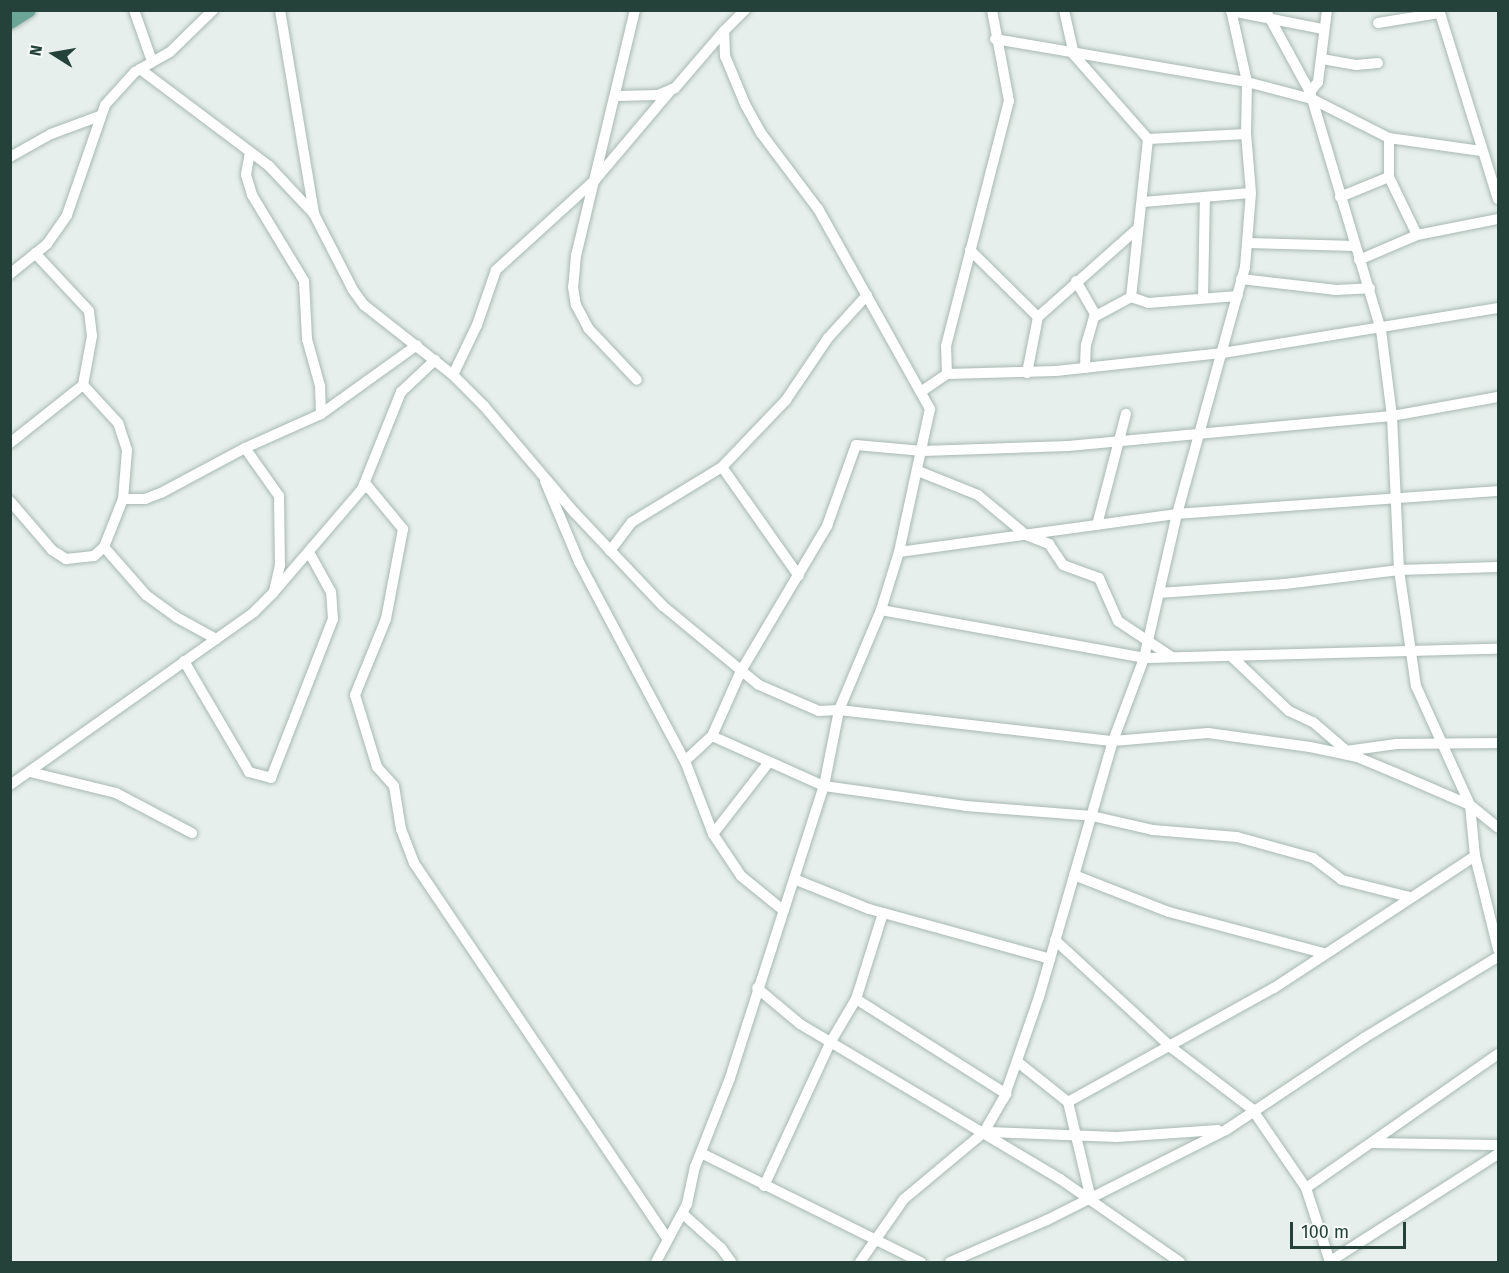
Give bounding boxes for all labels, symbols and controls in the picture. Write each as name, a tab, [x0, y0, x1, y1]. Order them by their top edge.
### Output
north arrow	[24, 24, 84, 84]
text: N	[26, 43, 46, 57]
scale bar	[1293, 1210, 1408, 1248]
text: 100 m	[1301, 1221, 1349, 1243]

